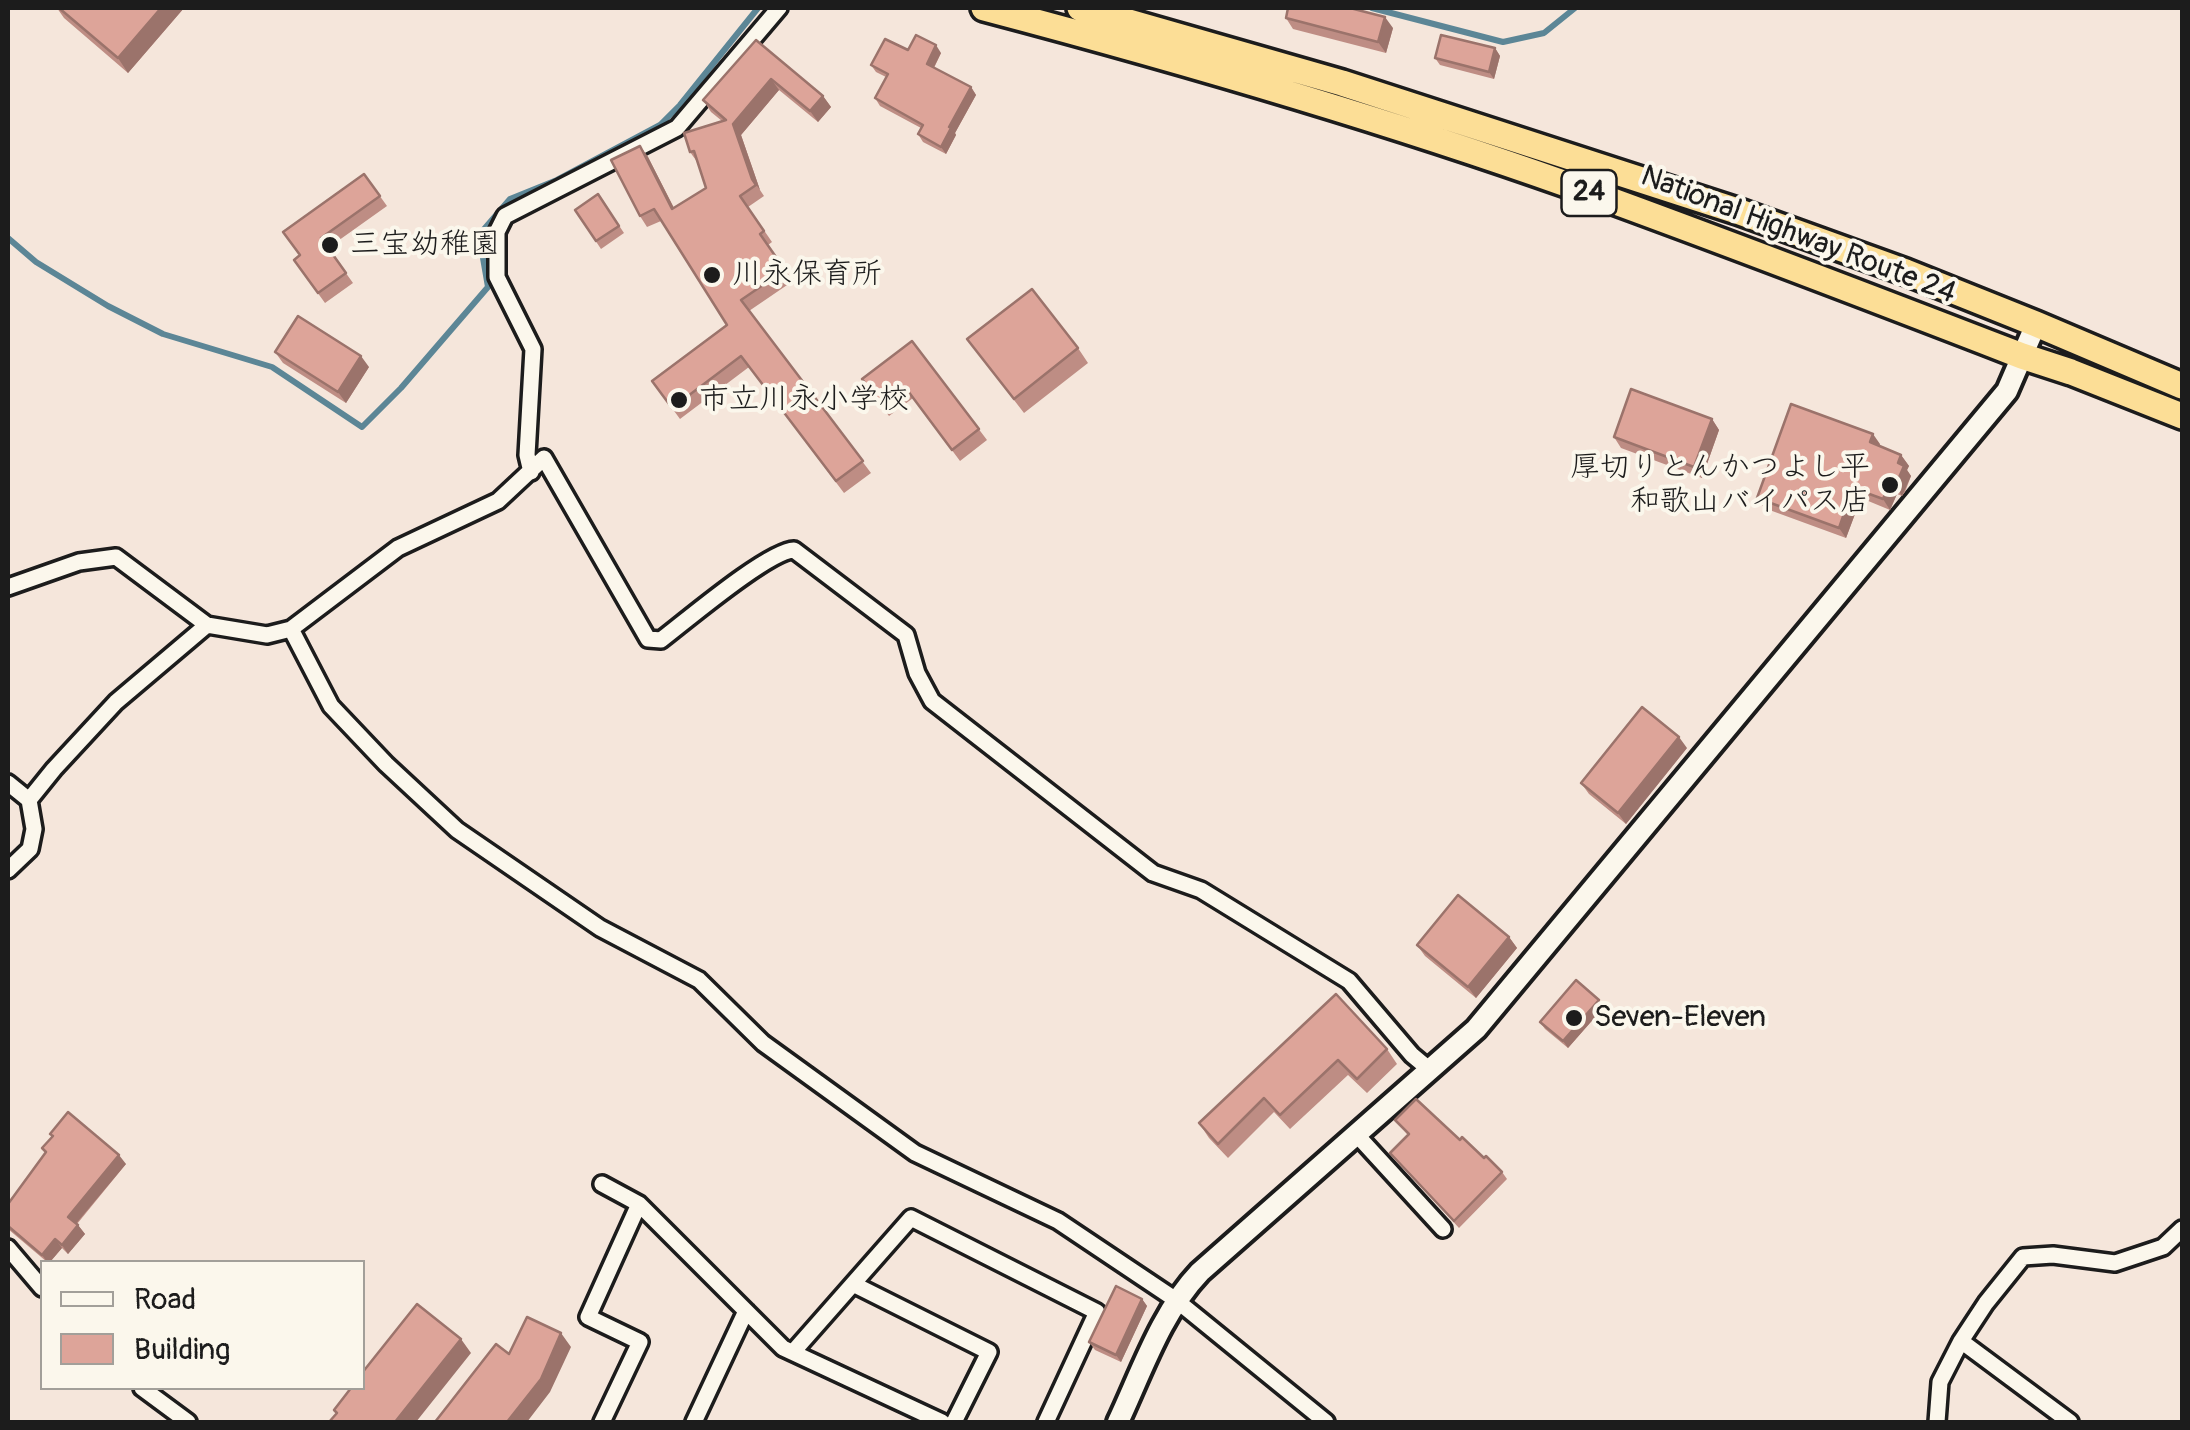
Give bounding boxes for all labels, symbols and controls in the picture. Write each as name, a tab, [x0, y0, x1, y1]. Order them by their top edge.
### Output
street label: National Highway Route 24	[1635, 159, 1961, 313]
road number: 24	[1562, 170, 1616, 216]
place label: 三宝幼稚園	[350, 227, 500, 263]
marker: 三宝幼稚園	[319, 234, 341, 256]
place label: 川永保育所	[732, 257, 882, 293]
marker: 川永保育所	[701, 264, 723, 286]
place label: 市立川永小学校	[699, 382, 909, 418]
marker: 市立川永小学校	[668, 389, 690, 411]
place label: 厚切りとんかつよし平 和歌山バイパス店	[1570, 450, 1870, 520]
marker: 厚切りとんかつよし平 和歌山バイパス店	[1879, 474, 1901, 496]
place label: Seven-Eleven	[1594, 1000, 1766, 1036]
marker: Seven-Eleven	[1563, 1007, 1585, 1029]
legend	[40, 1260, 365, 1390]
text: Road	[134, 1281, 196, 1318]
text: Building	[134, 1331, 230, 1368]

